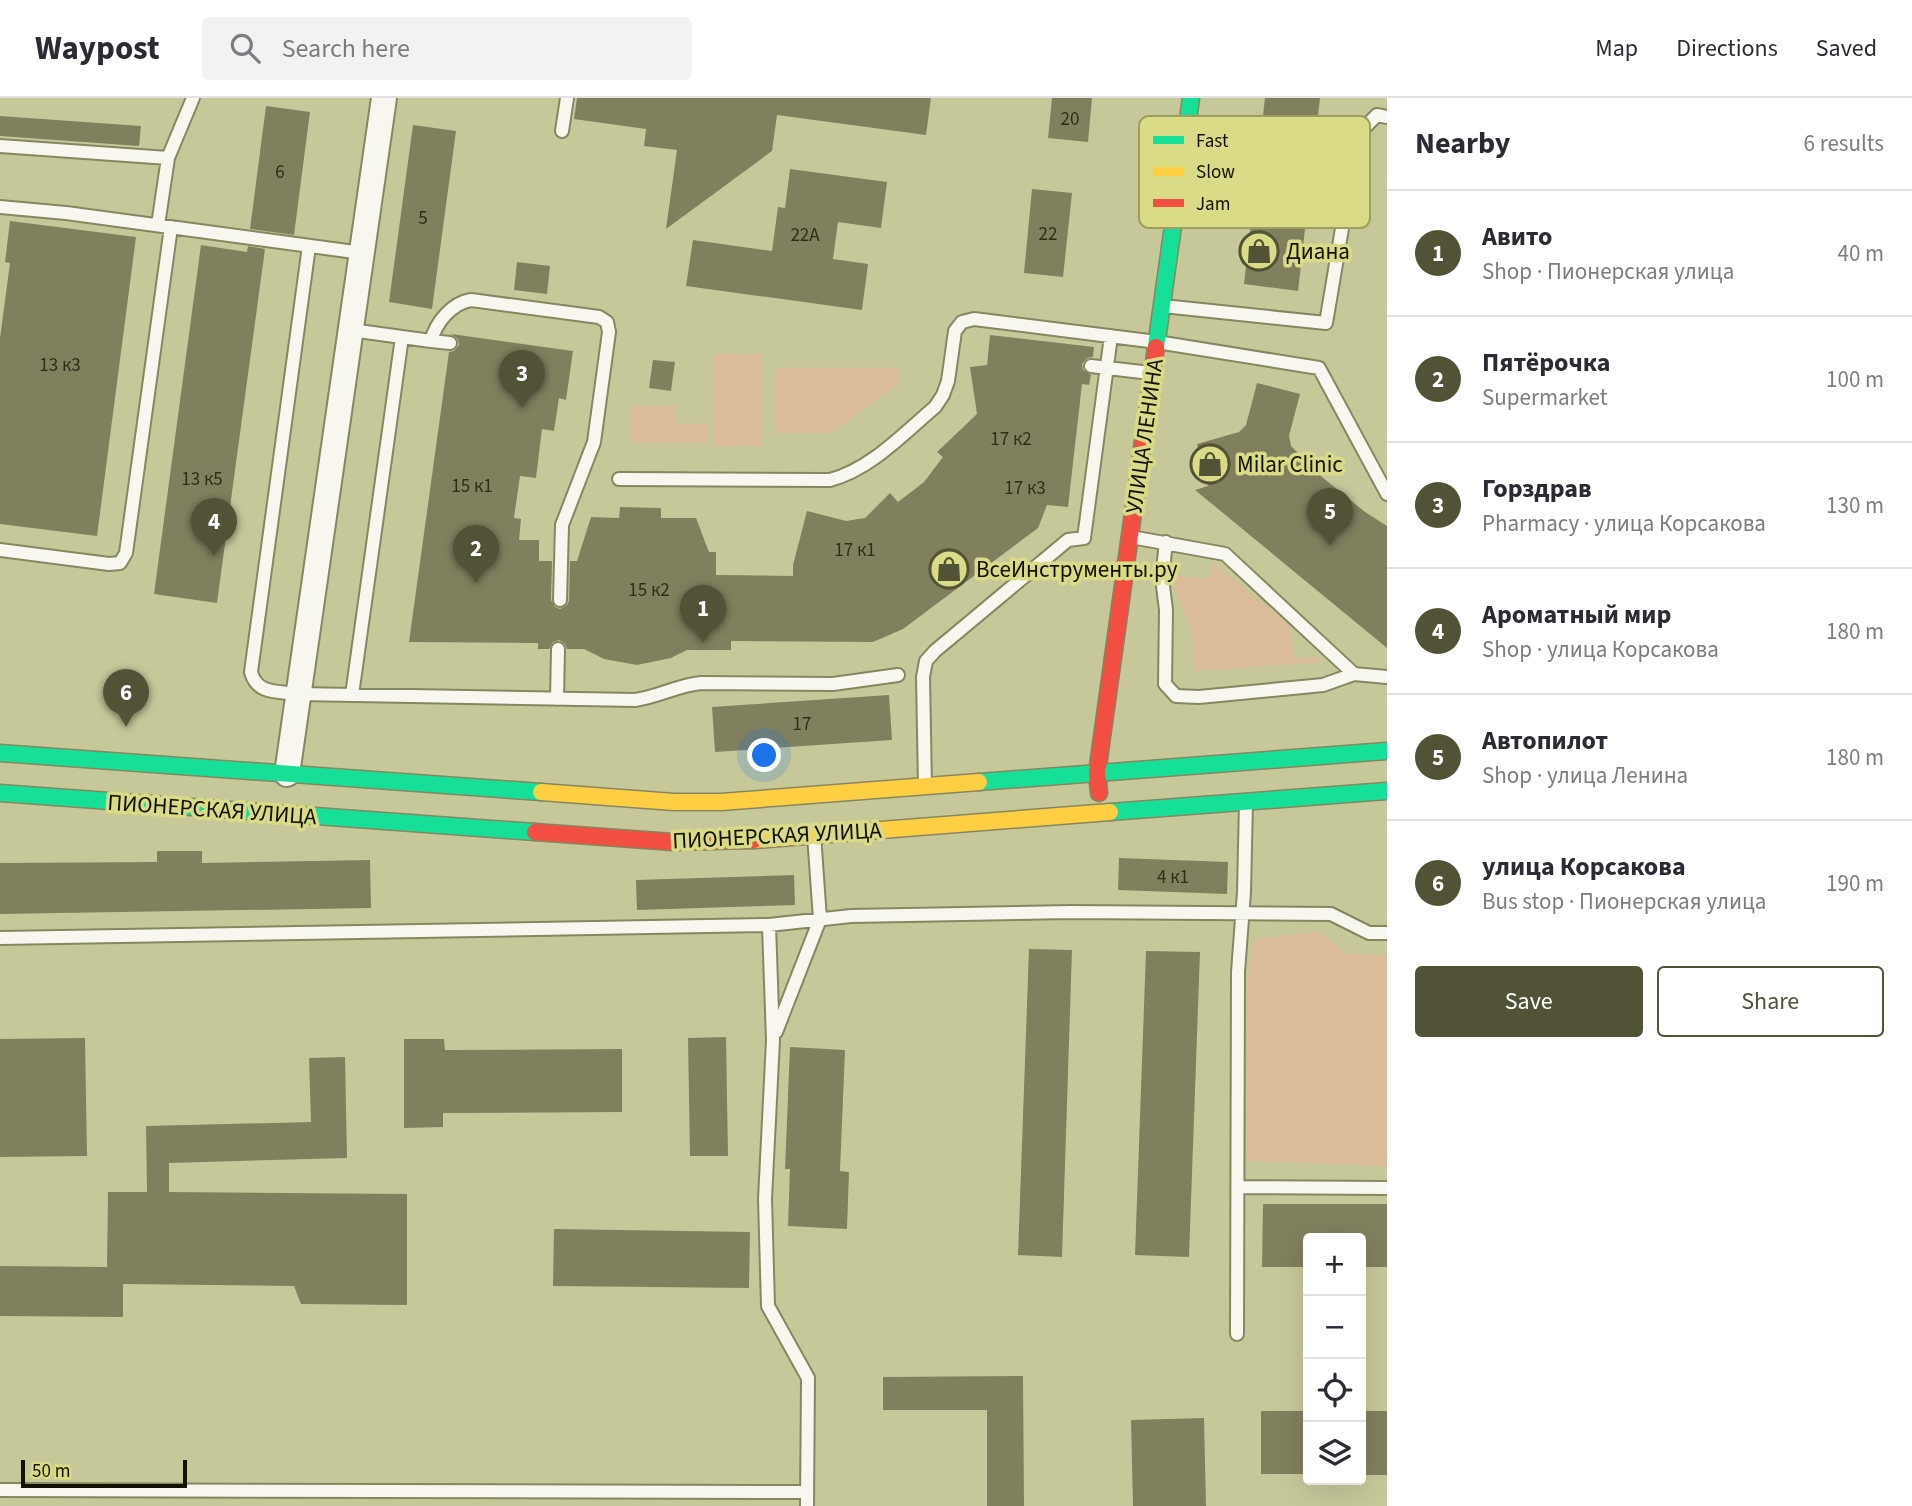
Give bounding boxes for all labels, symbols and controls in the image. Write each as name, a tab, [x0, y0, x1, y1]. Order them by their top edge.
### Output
search box	[202, 17, 692, 80]
text: Waypost	[35, 25, 160, 72]
icon: search	[226, 29, 264, 67]
text: Search here	[282, 30, 410, 67]
text: Map	[1595, 31, 1638, 66]
text: Directions	[1676, 31, 1778, 66]
text: Saved	[1816, 31, 1877, 66]
house number: 20	[1061, 106, 1079, 133]
legend	[1139, 116, 1370, 228]
text: Nearby	[1415, 122, 1510, 165]
text: 6 results	[1804, 127, 1884, 160]
text: Fast	[1196, 128, 1229, 155]
house number: 6	[275, 159, 285, 186]
text: Slow	[1196, 159, 1235, 186]
text: Jam	[1196, 191, 1230, 218]
house number: 5	[418, 205, 428, 232]
text: Авито	[1482, 218, 1553, 255]
house number: 22	[1039, 221, 1057, 248]
house number: 22А	[790, 222, 820, 249]
shop icon: Диана	[1238, 230, 1280, 272]
place label: Диана	[1286, 235, 1350, 268]
text: 1	[1432, 237, 1444, 270]
text: 40 m	[1837, 237, 1884, 270]
text: Shop · Пионерская улица	[1482, 255, 1734, 288]
text: Пятёрочка	[1482, 344, 1611, 381]
pin: 3	[499, 350, 545, 408]
house number: 13 к3	[39, 352, 81, 379]
street label: УЛИЦА ЛЕНИНА	[1117, 356, 1172, 516]
text: 2	[1432, 363, 1444, 396]
text: 100 m	[1826, 363, 1884, 396]
text: Supermarket	[1482, 381, 1608, 414]
house number: 17 к2	[990, 426, 1032, 453]
shop icon: Milar Clinic	[1189, 443, 1231, 485]
place label: Milar Clinic	[1237, 448, 1343, 481]
house number: 13 к5	[181, 466, 223, 493]
text: Горздрав	[1482, 470, 1592, 507]
house number: 15 к1	[451, 473, 493, 500]
house number: 17 к3	[1004, 475, 1046, 502]
pin: 5	[1307, 488, 1353, 546]
text: 3	[1432, 489, 1444, 522]
text: 130 m	[1826, 489, 1884, 522]
pin: 4	[191, 498, 237, 556]
text: Pharmacy · улица Корсакова	[1482, 507, 1766, 540]
pin: 2	[453, 525, 499, 583]
house number: 17 к1	[834, 537, 876, 564]
shop icon: ВсеИнструменты.ру	[928, 548, 970, 590]
place label: ВсеИнструменты.ру	[976, 553, 1178, 586]
house number: 15 к2	[628, 577, 670, 604]
pin: 1	[680, 585, 726, 643]
text: Ароматный мир	[1482, 596, 1671, 633]
text: 4	[1432, 615, 1444, 648]
text: 180 m	[1826, 615, 1884, 648]
text: Shop · улица Корсакова	[1482, 633, 1719, 666]
pin: 6	[103, 669, 149, 727]
house number: 17	[793, 711, 811, 738]
text: Автопилот	[1482, 722, 1608, 759]
your location	[747, 738, 781, 772]
text: 5	[1432, 741, 1444, 774]
text: 180 m	[1826, 741, 1884, 774]
text: Shop · улица Ленина	[1482, 759, 1688, 792]
street label: ПИОНЕРСКАЯ УЛИЦА	[106, 786, 318, 833]
street label: ПИОНЕРСКАЯ УЛИЦА	[672, 814, 883, 857]
text: улица Корсакова	[1482, 848, 1686, 885]
house number: 4 к1	[1157, 864, 1189, 891]
text: 6	[1432, 867, 1444, 900]
text: 190 m	[1826, 867, 1884, 900]
text: Bus stop · Пионерская улица	[1482, 885, 1766, 918]
button: Save	[1415, 966, 1643, 1037]
button: Share	[1657, 966, 1884, 1037]
map controls	[1303, 1233, 1366, 1485]
button: +	[1303, 1233, 1366, 1296]
button: −	[1303, 1296, 1366, 1359]
button: locate	[1303, 1359, 1366, 1422]
button: layers	[1303, 1422, 1366, 1485]
scale bar	[21, 1457, 187, 1489]
text: 50 m	[32, 1458, 70, 1485]

